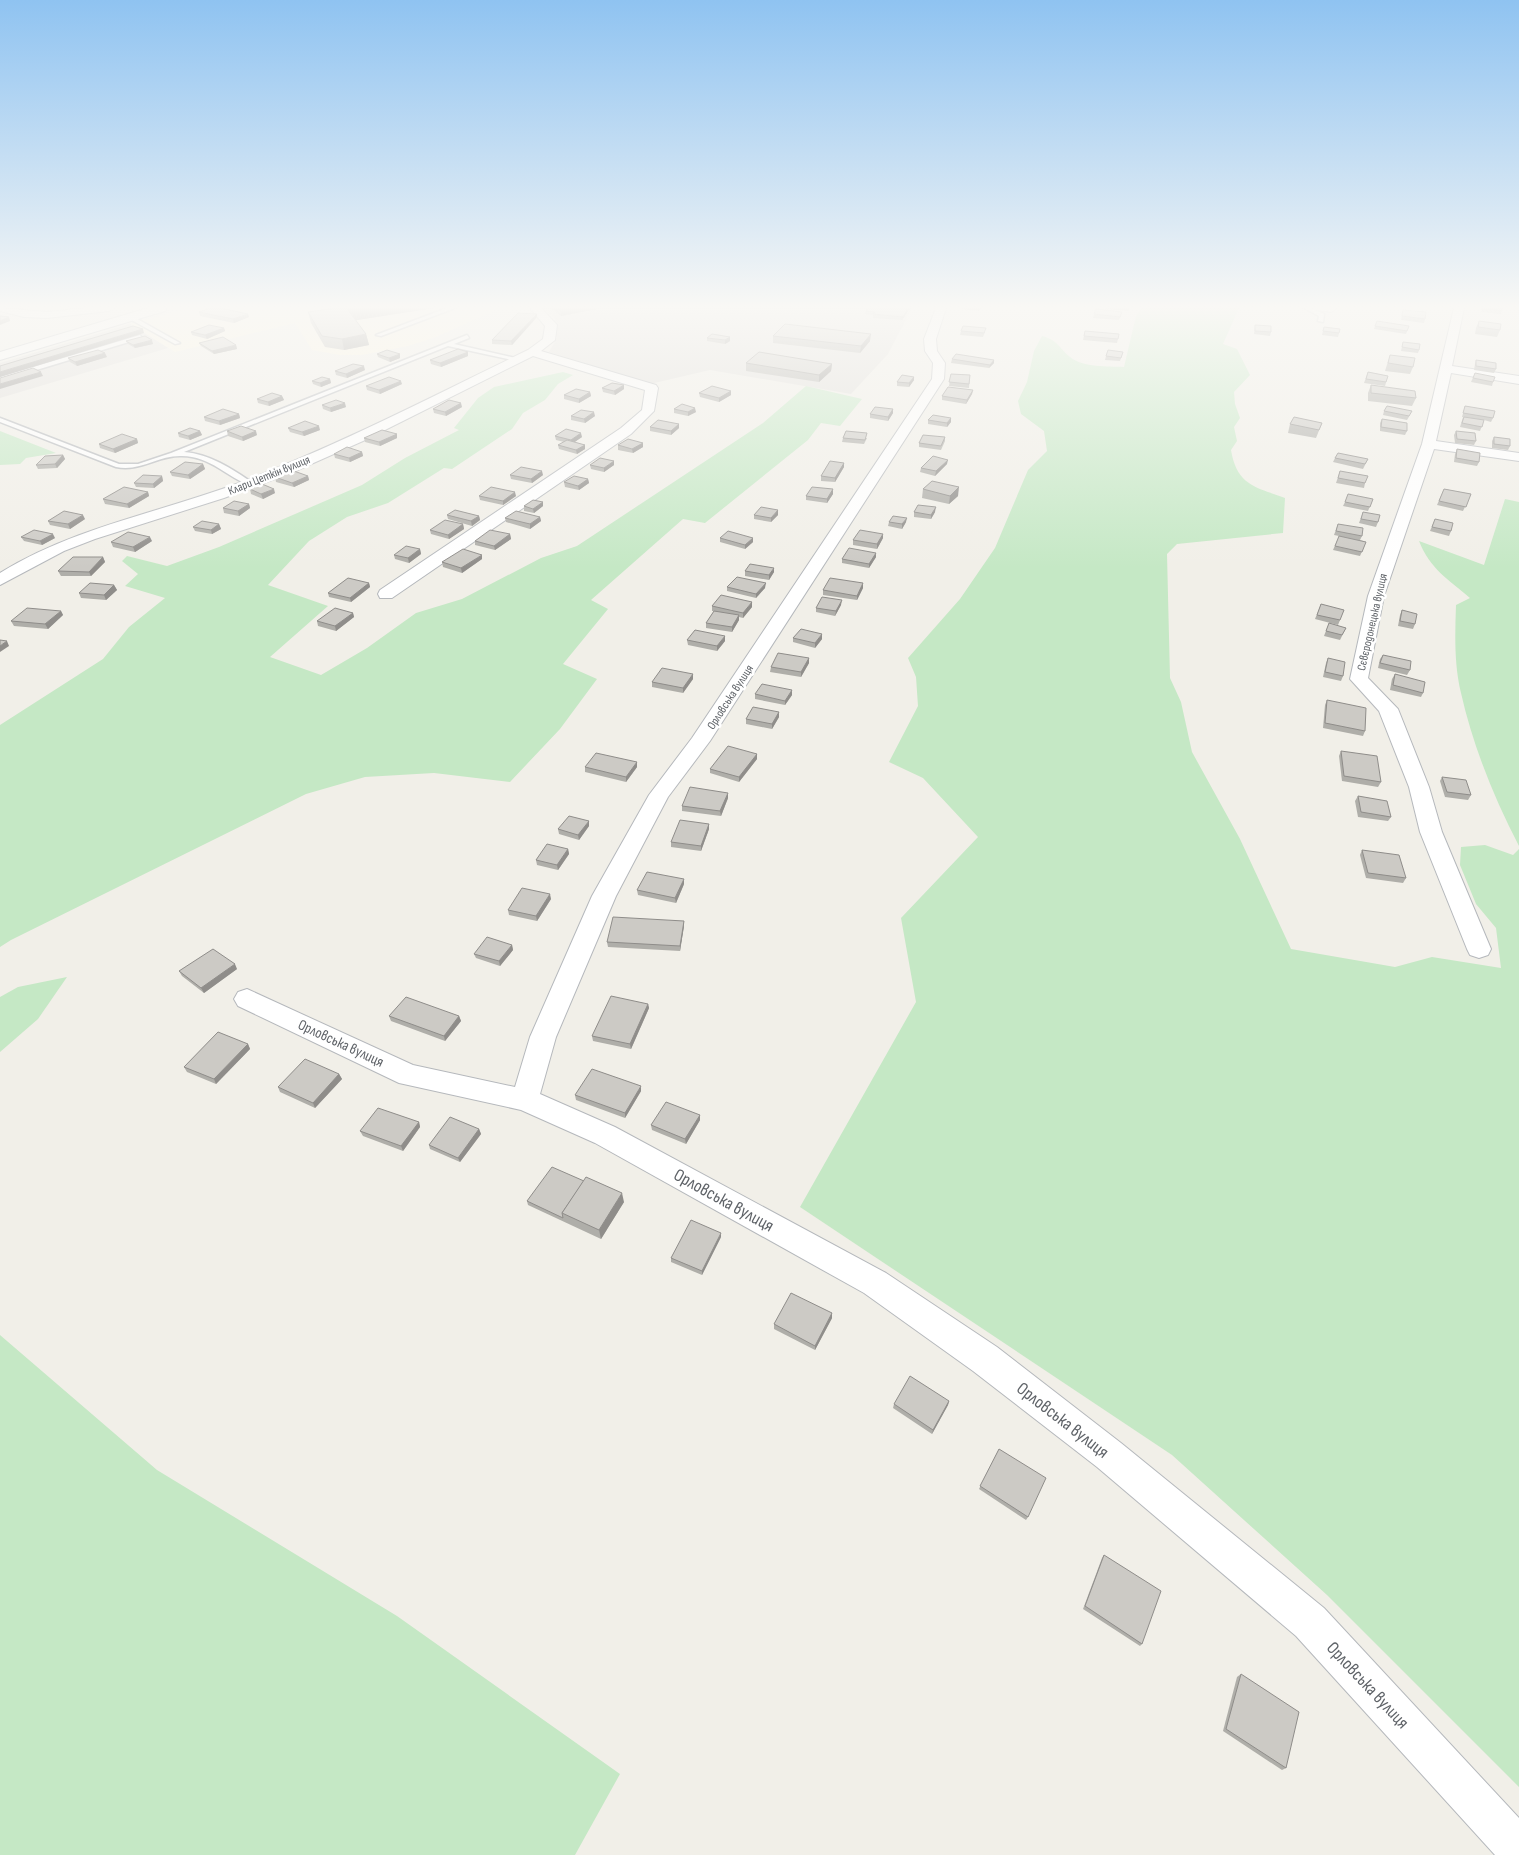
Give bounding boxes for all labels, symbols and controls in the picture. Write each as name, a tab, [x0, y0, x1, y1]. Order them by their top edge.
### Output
street label: Клари Цеткін вулиця	[226, 452, 313, 499]
street label: Сєвєродонецька вулиця	[1354, 572, 1391, 672]
street label: Орловська вулиця	[704, 662, 757, 732]
street label: Орловська вулиця	[295, 1015, 387, 1072]
street label: Орловська вулиця	[670, 1164, 777, 1237]
street label: Орловська вулиця	[1012, 1378, 1113, 1463]
street label: Орловська вулиця	[1322, 1637, 1413, 1733]

